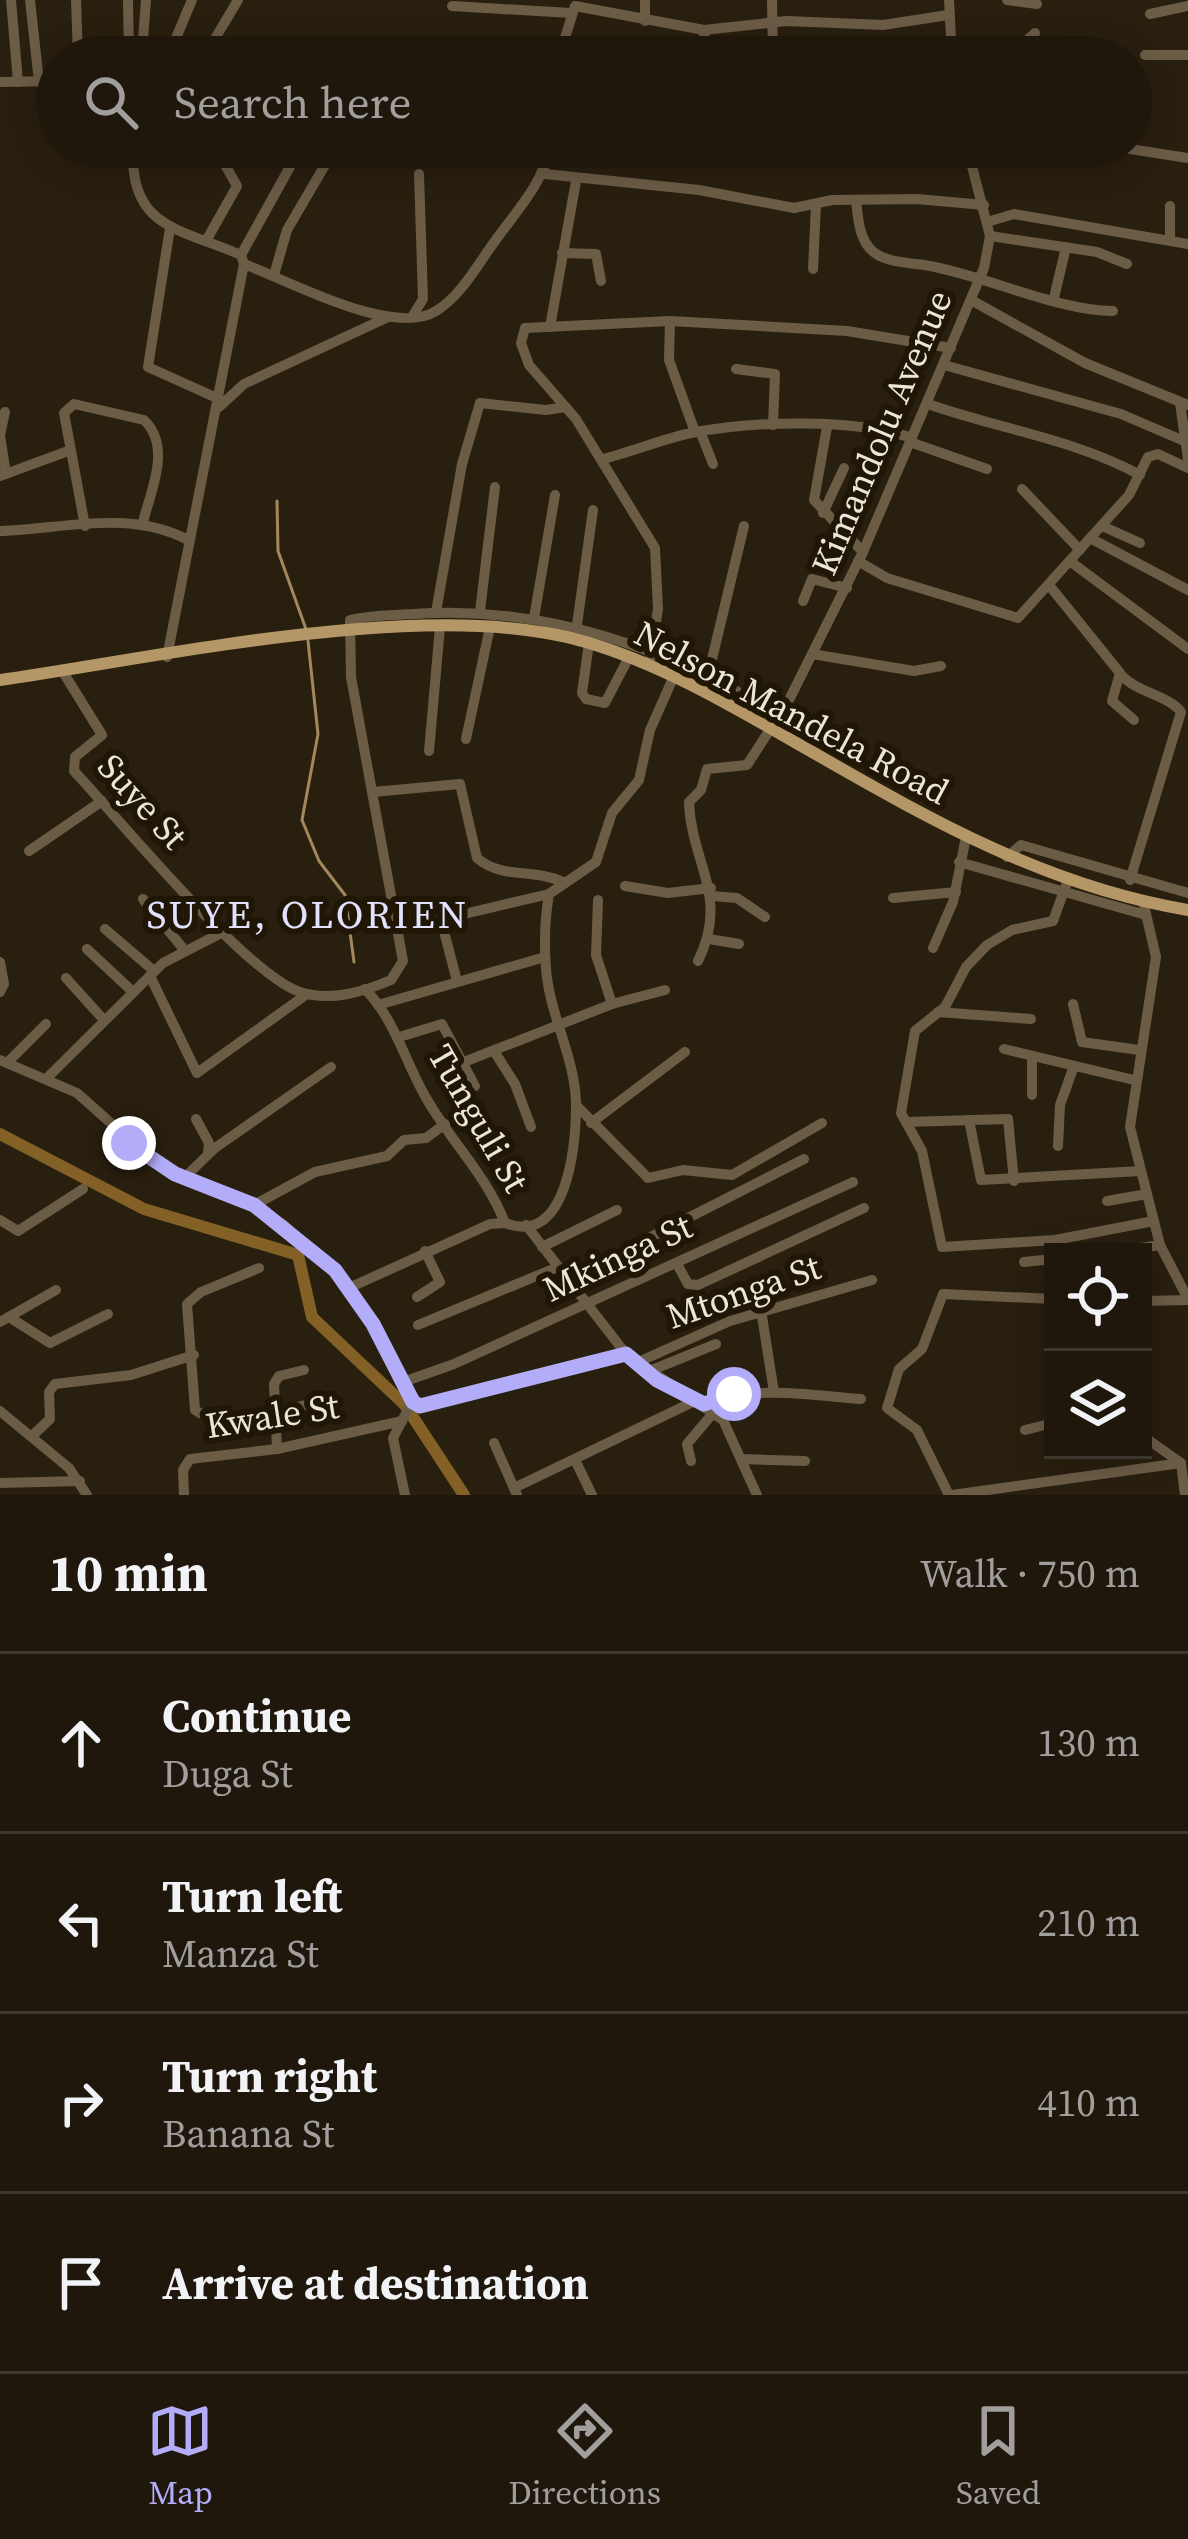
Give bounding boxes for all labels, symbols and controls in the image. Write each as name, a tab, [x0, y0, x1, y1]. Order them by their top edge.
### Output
search box	[36, 36, 1152, 168]
icon: search	[78, 69, 144, 135]
text: Search here	[174, 71, 411, 133]
street label: Kimandolu Avenue	[799, 282, 964, 582]
street label: Nelson Mandela Road	[626, 609, 957, 816]
street label: Suye St	[87, 743, 199, 860]
district label: SUYE, OLORIEN	[147, 888, 469, 941]
street label: Tunguli St	[417, 1035, 541, 1201]
route end	[102, 1116, 156, 1170]
street label: Mkinga St	[535, 1201, 700, 1313]
street label: Mtonga St	[660, 1242, 827, 1341]
map controls	[1044, 1243, 1152, 1459]
button: locate	[1044, 1243, 1152, 1351]
button: layers	[1044, 1351, 1152, 1459]
route start	[707, 1367, 761, 1421]
street label: Kwale St	[202, 1381, 343, 1450]
text: 10 min	[48, 1538, 208, 1608]
text: Walk · 750 m	[920, 1547, 1140, 1600]
text: Continue	[162, 1685, 351, 1747]
icon: ahead	[48, 1710, 114, 1776]
text: 130 m	[1037, 1716, 1140, 1769]
text: Duga St	[162, 1747, 293, 1800]
text: Turn left	[162, 1865, 342, 1927]
icon: left	[48, 1890, 114, 1956]
text: 210 m	[1037, 1896, 1140, 1949]
text: Manza St	[162, 1927, 319, 1980]
text: Turn right	[162, 2045, 377, 2107]
icon: right	[48, 2070, 114, 2136]
text: 410 m	[1037, 2076, 1140, 2129]
text: Banana St	[162, 2107, 334, 2160]
icon: arrive	[48, 2250, 114, 2316]
text: Arrive at destination	[162, 2252, 589, 2314]
tab: Map	[147, 2398, 213, 2515]
tab: Directions	[508, 2398, 661, 2515]
tab: Saved	[956, 2398, 1041, 2515]

